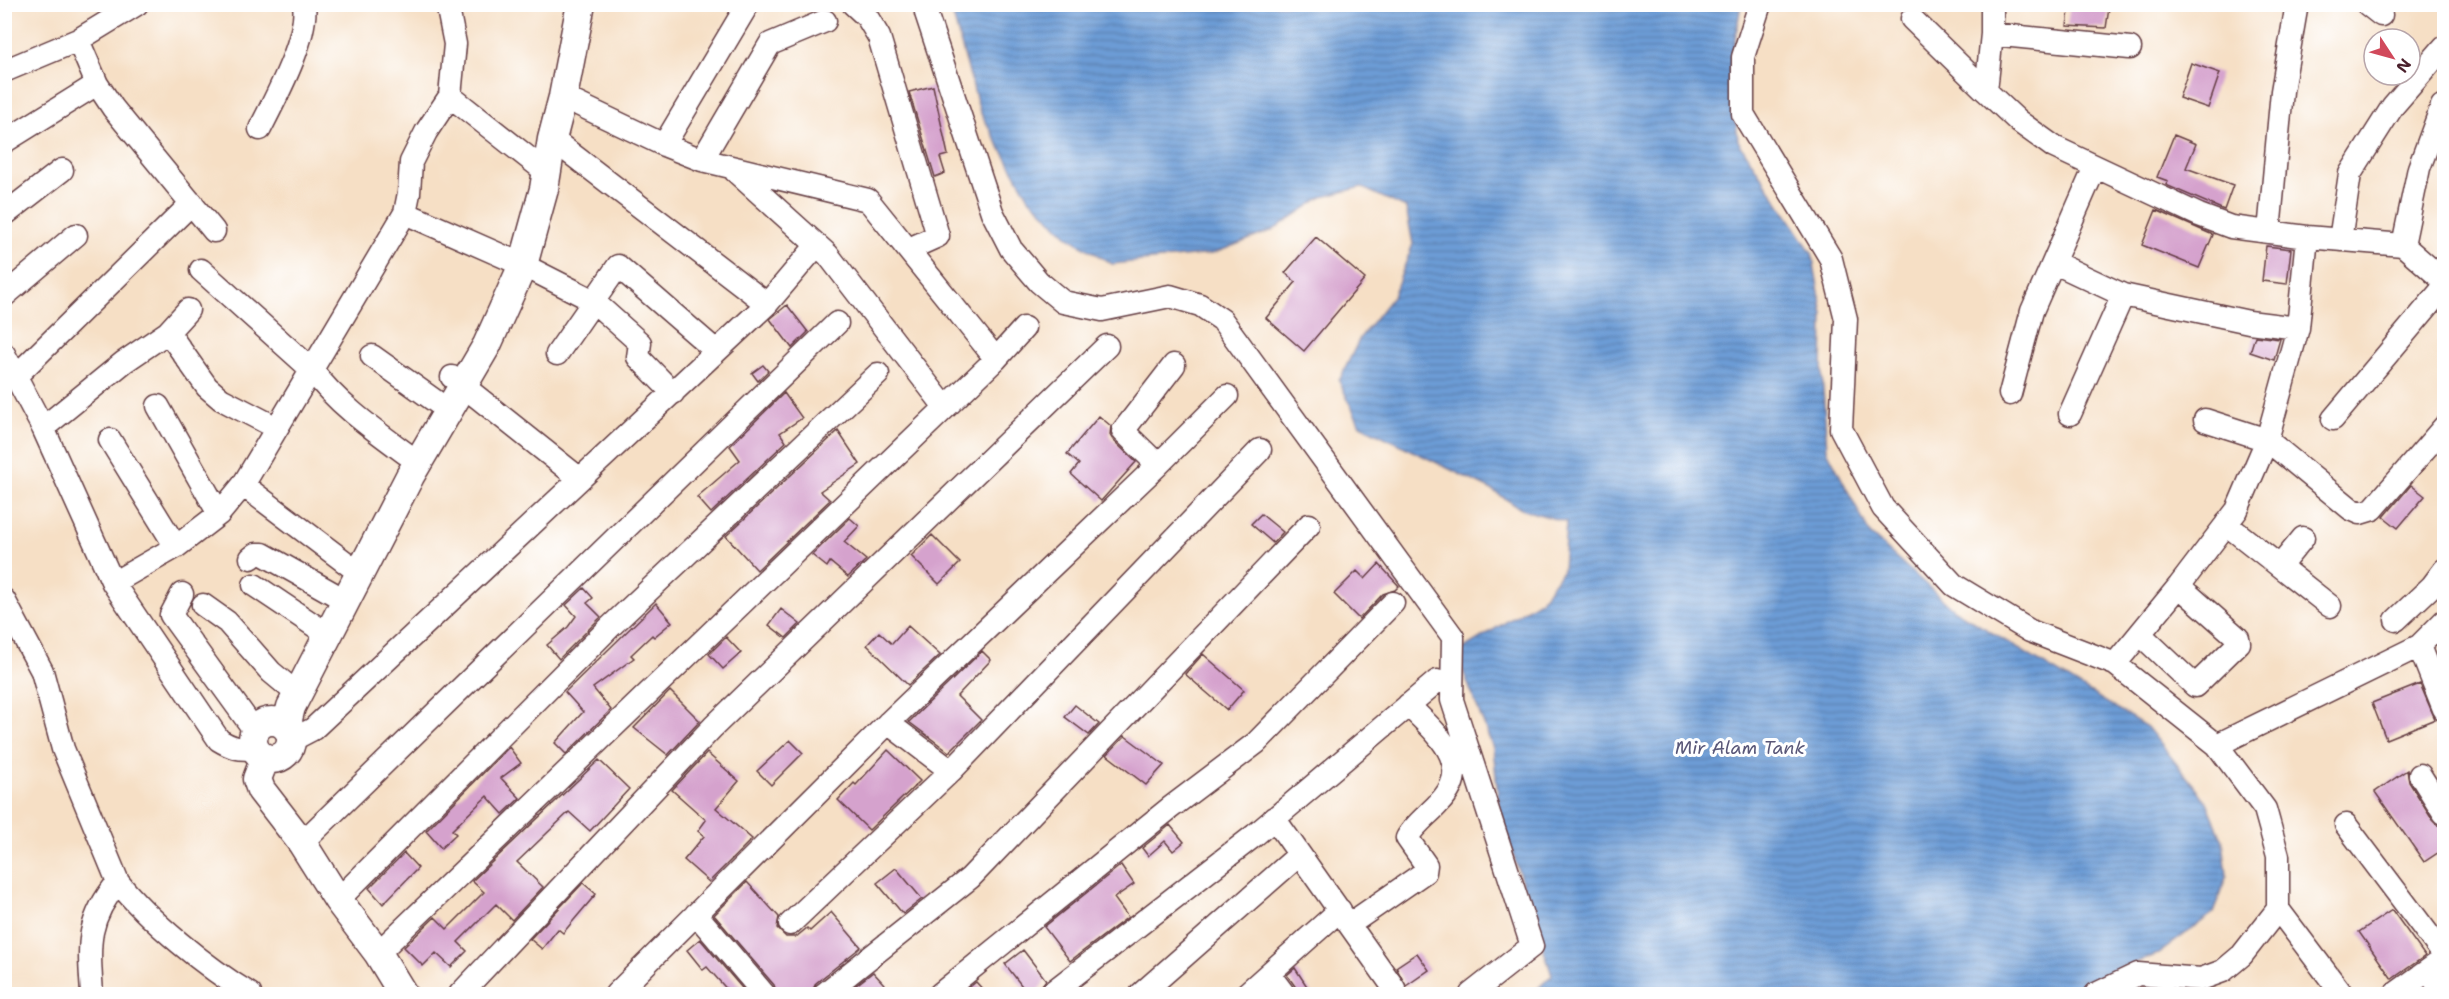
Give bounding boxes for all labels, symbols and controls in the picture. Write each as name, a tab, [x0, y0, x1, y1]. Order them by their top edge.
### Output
north arrow	[2362, 27, 2422, 87]
text: N	[2392, 54, 2416, 77]
water label: Mir Alam Tank	[1675, 736, 1806, 760]

